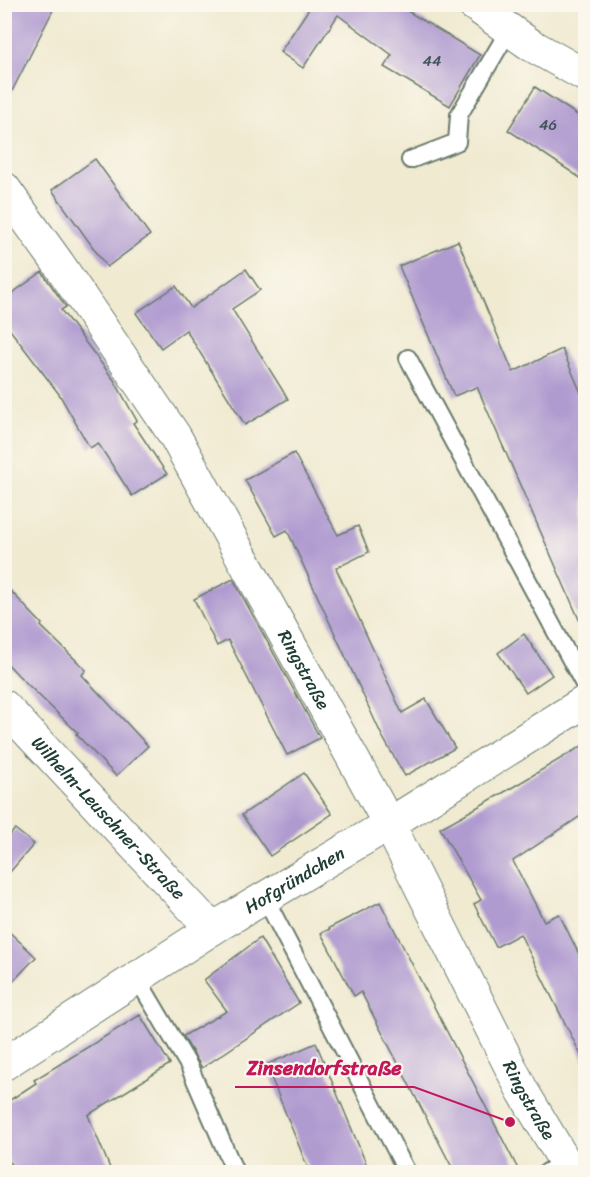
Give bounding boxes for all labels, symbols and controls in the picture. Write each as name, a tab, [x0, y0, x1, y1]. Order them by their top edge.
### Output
house number: 44	[423, 48, 441, 74]
house number: 46	[539, 112, 557, 138]
street label: Ringstraße	[269, 624, 339, 716]
street label: Wilhelm-Leuschner-Straße	[23, 728, 194, 908]
street label: Hofgründchen	[238, 837, 351, 922]
callout: Zinsendorfstraße	[235, 1049, 414, 1087]
text: Zinsendorfstraße	[245, 1051, 402, 1086]
street label: Ringstraße	[494, 1055, 565, 1147]

